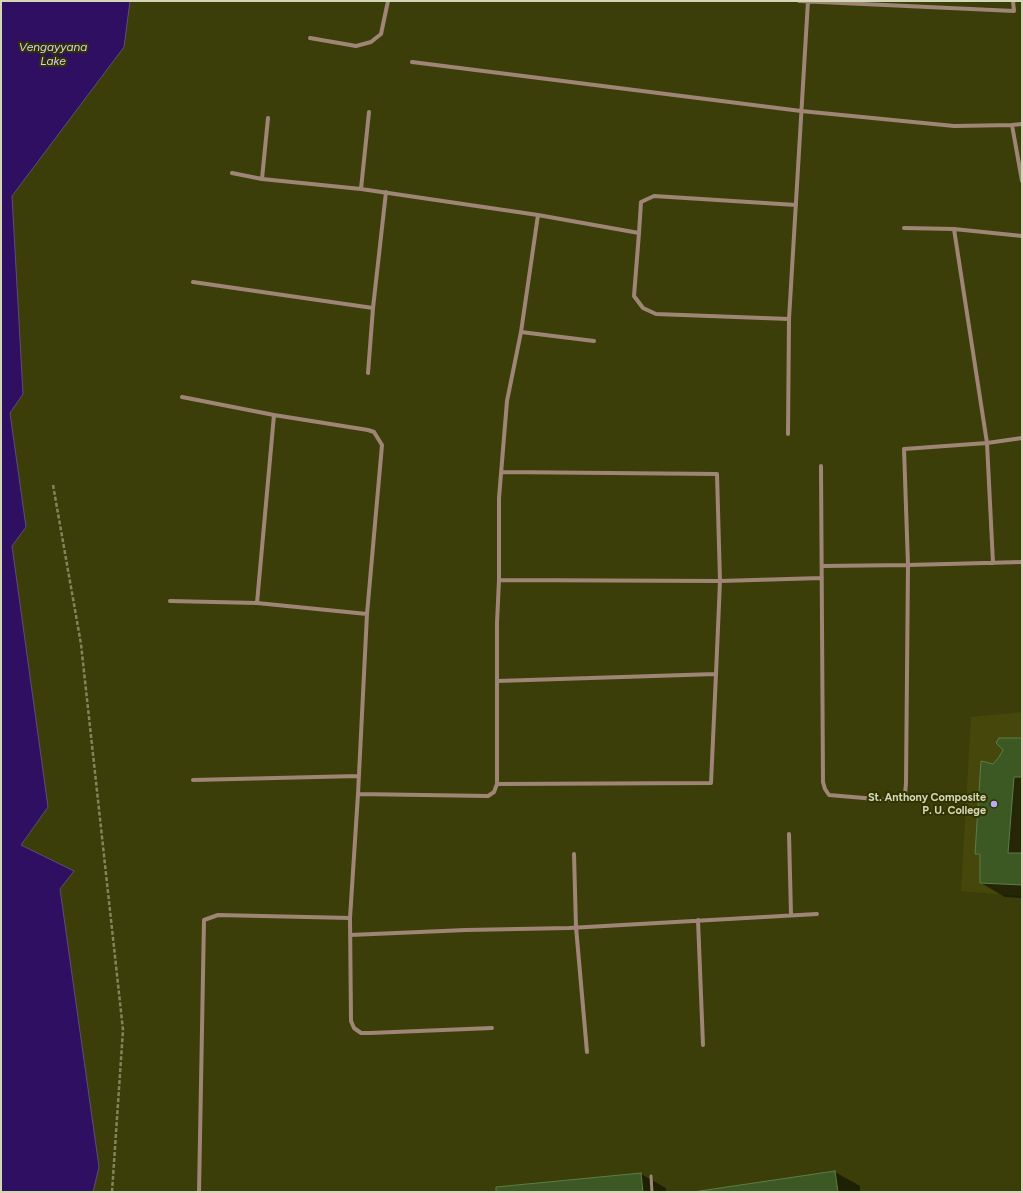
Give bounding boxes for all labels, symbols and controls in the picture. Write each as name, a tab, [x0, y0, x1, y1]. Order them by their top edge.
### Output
water label: Vengayyana Lake	[19, 40, 87, 68]
place label: St. Anthony Composite P. U. College	[868, 791, 986, 817]
marker: St. Anthony Composite P. U. College	[989, 799, 999, 809]

